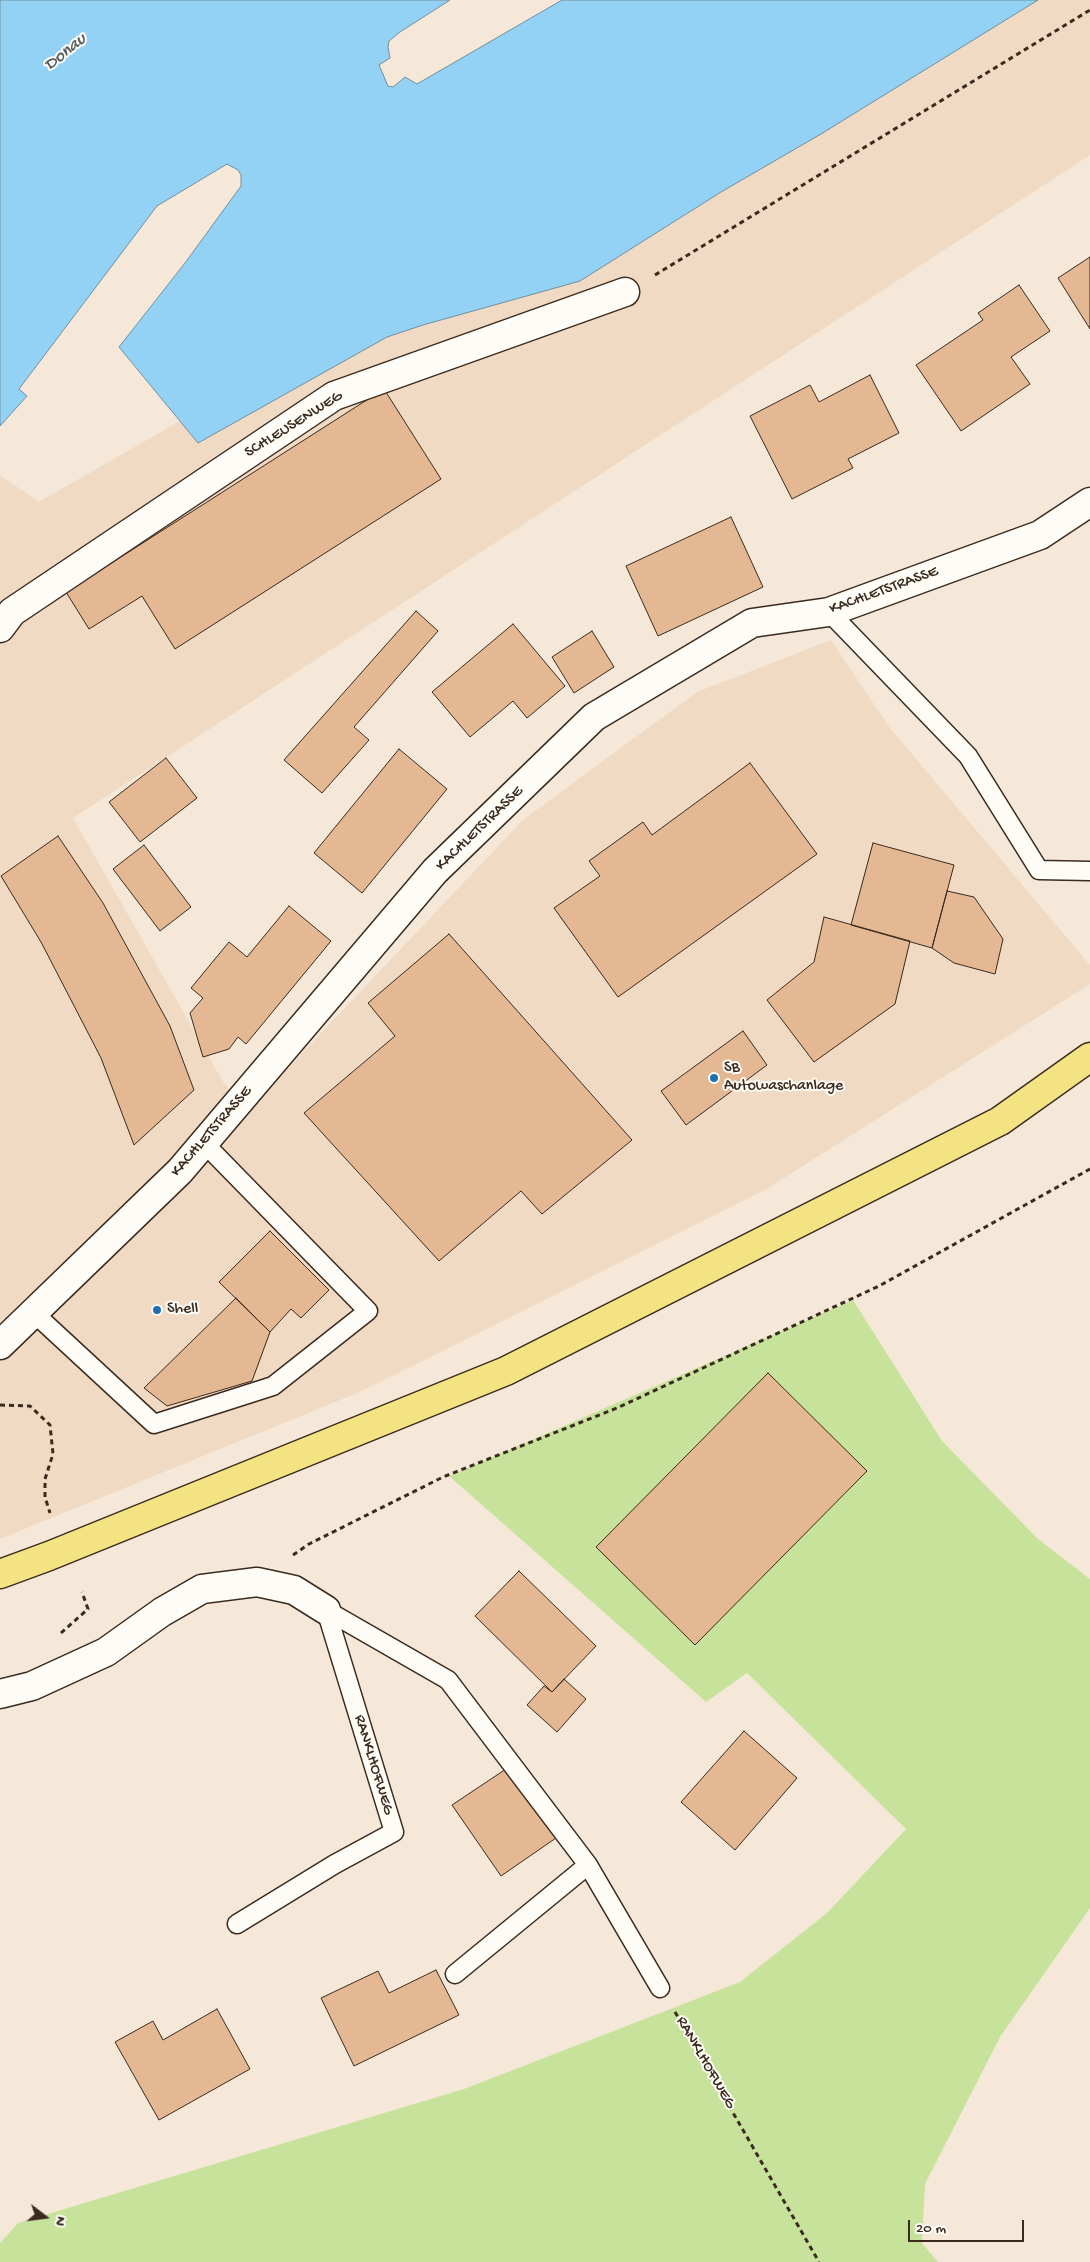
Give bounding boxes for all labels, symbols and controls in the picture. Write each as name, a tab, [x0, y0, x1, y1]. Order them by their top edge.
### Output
water label: Donau	[41, 29, 91, 77]
street label: SCHLEUSENWEG	[242, 387, 346, 463]
street label: KACHLETSTRASSE	[827, 562, 941, 620]
street label: KACHLETSTRASSE	[432, 782, 528, 876]
place label: SB Autowaschanlage	[724, 1059, 843, 1097]
marker: SB Autowaschanlage	[708, 1072, 720, 1084]
street label: KACHLETSTRASSE	[167, 1083, 257, 1181]
place label: Shell	[167, 1300, 198, 1320]
marker: Shell	[151, 1304, 163, 1316]
street label: RANKLHOFWEG	[349, 1713, 397, 1817]
street label: RANKLHOFWEG	[671, 2013, 739, 2113]
north arrow	[20, 2192, 70, 2242]
scale bar	[910, 2210, 1026, 2242]
text: N	[51, 2214, 69, 2228]
text: 20 m	[916, 2220, 946, 2238]

